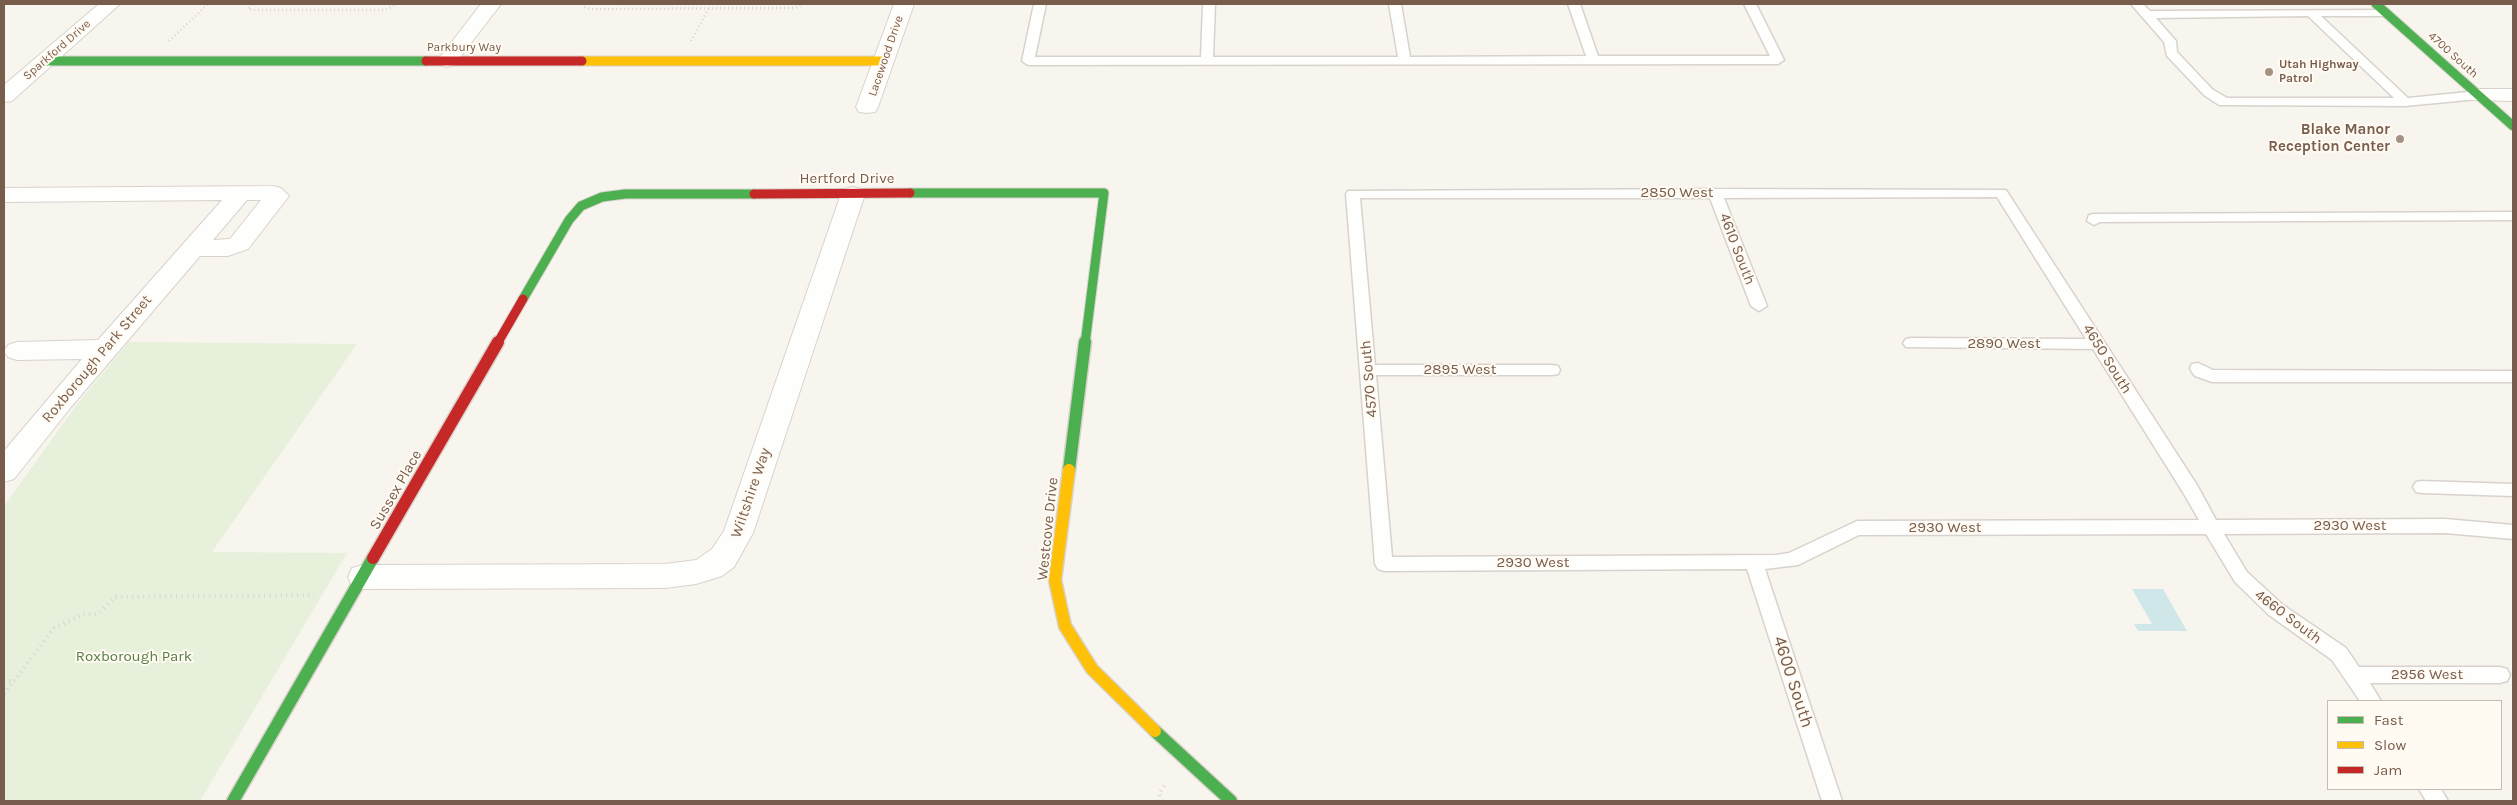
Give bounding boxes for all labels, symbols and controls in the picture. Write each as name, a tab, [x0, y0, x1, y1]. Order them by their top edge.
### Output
street label: Lacewood Drive	[865, 14, 907, 98]
street label: Sparkford Drive	[20, 17, 94, 83]
street label: 4700 South	[2425, 29, 2481, 81]
street label: Parkbury Way	[427, 41, 501, 55]
place label: Utah Highway Patrol	[2279, 58, 2359, 86]
marker: Utah Highway Patrol	[2263, 66, 2275, 78]
place label: Blake Manor Reception Center	[2268, 121, 2390, 156]
marker: Blake Manor Reception Center	[2394, 133, 2406, 145]
street label: Hertford Drive	[799, 170, 895, 188]
street label: 2850 West	[1641, 184, 1713, 202]
street label: 4610 South	[1715, 211, 1759, 287]
street label: Roxborough Park Street	[38, 292, 156, 426]
street label: 4650 South	[2078, 321, 2136, 397]
street label: 2890 West	[1967, 335, 2041, 353]
street label: 4570 South	[1357, 340, 1381, 418]
street label: 2895 West	[1424, 361, 1496, 379]
street label: Wiltshire Way	[727, 446, 775, 540]
street label: Sussex Place	[366, 447, 426, 533]
street label: Westcove Drive	[1034, 476, 1062, 582]
street label: 2930 West	[2314, 517, 2386, 535]
street label: 2930 West	[1909, 519, 1981, 537]
street label: 2930 West	[1497, 554, 1569, 572]
street label: 4660 South	[2251, 586, 2325, 648]
street label: 4600 South	[1768, 633, 1818, 731]
park label: Roxborough Park	[76, 648, 192, 666]
street label: 2956 West	[2391, 666, 2463, 684]
legend	[2327, 700, 2502, 790]
text: Fast	[2374, 711, 2403, 729]
text: Slow	[2374, 736, 2406, 754]
text: Jam	[2374, 761, 2402, 779]

